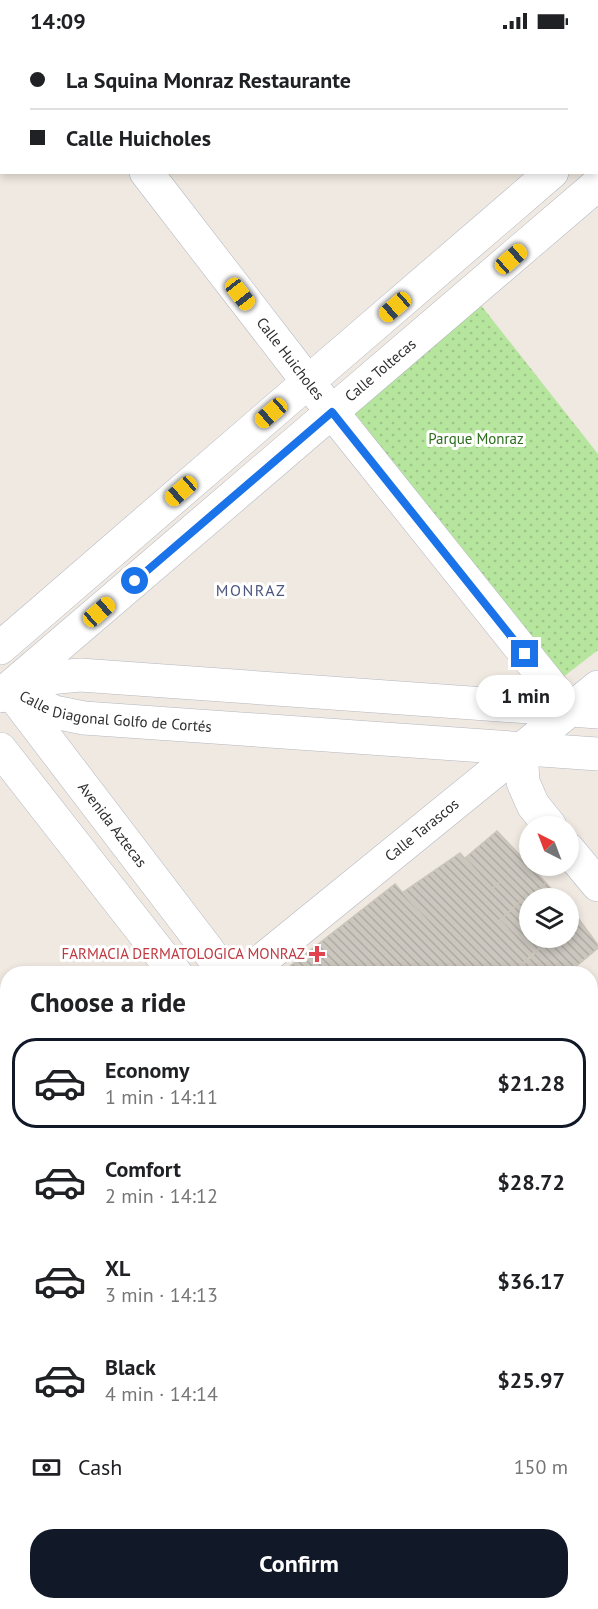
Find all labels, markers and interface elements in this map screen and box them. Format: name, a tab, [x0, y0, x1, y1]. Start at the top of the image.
text: 14:09	[30, 7, 86, 35]
text: La Squina Monraz Restaurante	[66, 66, 351, 94]
text: Calle Huicholes	[66, 124, 211, 152]
car	[492, 240, 530, 278]
car	[222, 274, 258, 314]
car	[376, 288, 414, 326]
street label: Calle Huicholes	[253, 313, 329, 404]
street label: Calle Toltecas	[341, 334, 420, 405]
car	[252, 394, 290, 432]
park label: Parque Monraz	[428, 429, 524, 448]
car	[162, 472, 200, 510]
route start	[121, 567, 148, 594]
district label: MONRAZ	[216, 580, 286, 600]
car	[80, 593, 118, 631]
route end	[511, 640, 538, 667]
callout: 1 min	[476, 675, 574, 717]
text: 1 min	[501, 683, 550, 709]
street label: Calle Diagonal Golfo de Cortés	[16, 686, 212, 736]
street label: Avenida Aztecas	[74, 778, 151, 871]
street label: Calle Tarascos	[381, 794, 462, 865]
north arrow	[519, 816, 579, 876]
map controls	[519, 816, 579, 948]
button: layers	[519, 888, 579, 948]
place label: FARMACIA DERMATOLOGICA MONRAZ	[62, 944, 305, 963]
marker: FARMACIA DERMATOLOGICA MONRAZ	[310, 947, 324, 961]
text: Choose a ride	[30, 985, 186, 1019]
icon: car	[33, 1056, 87, 1110]
text: Economy	[105, 1056, 189, 1084]
text: $21.28	[497, 1069, 565, 1097]
text: 1 min · 14:11	[105, 1084, 218, 1110]
icon: car	[33, 1155, 87, 1209]
text: Comfort	[105, 1155, 181, 1183]
text: $28.72	[497, 1168, 565, 1196]
text: 2 min · 14:12	[105, 1183, 218, 1209]
icon: car	[33, 1254, 87, 1308]
text: XL	[105, 1254, 130, 1282]
text: $36.17	[497, 1267, 565, 1295]
text: 3 min · 14:13	[105, 1282, 218, 1308]
icon: car	[33, 1353, 87, 1407]
text: Black	[105, 1353, 156, 1381]
text: $25.97	[497, 1366, 565, 1394]
text: 4 min · 14:14	[105, 1381, 218, 1407]
icon: cash	[30, 1451, 63, 1484]
text: Cash	[78, 1453, 122, 1481]
text: 150 m	[514, 1454, 568, 1480]
button: Confirm	[30, 1529, 568, 1598]

